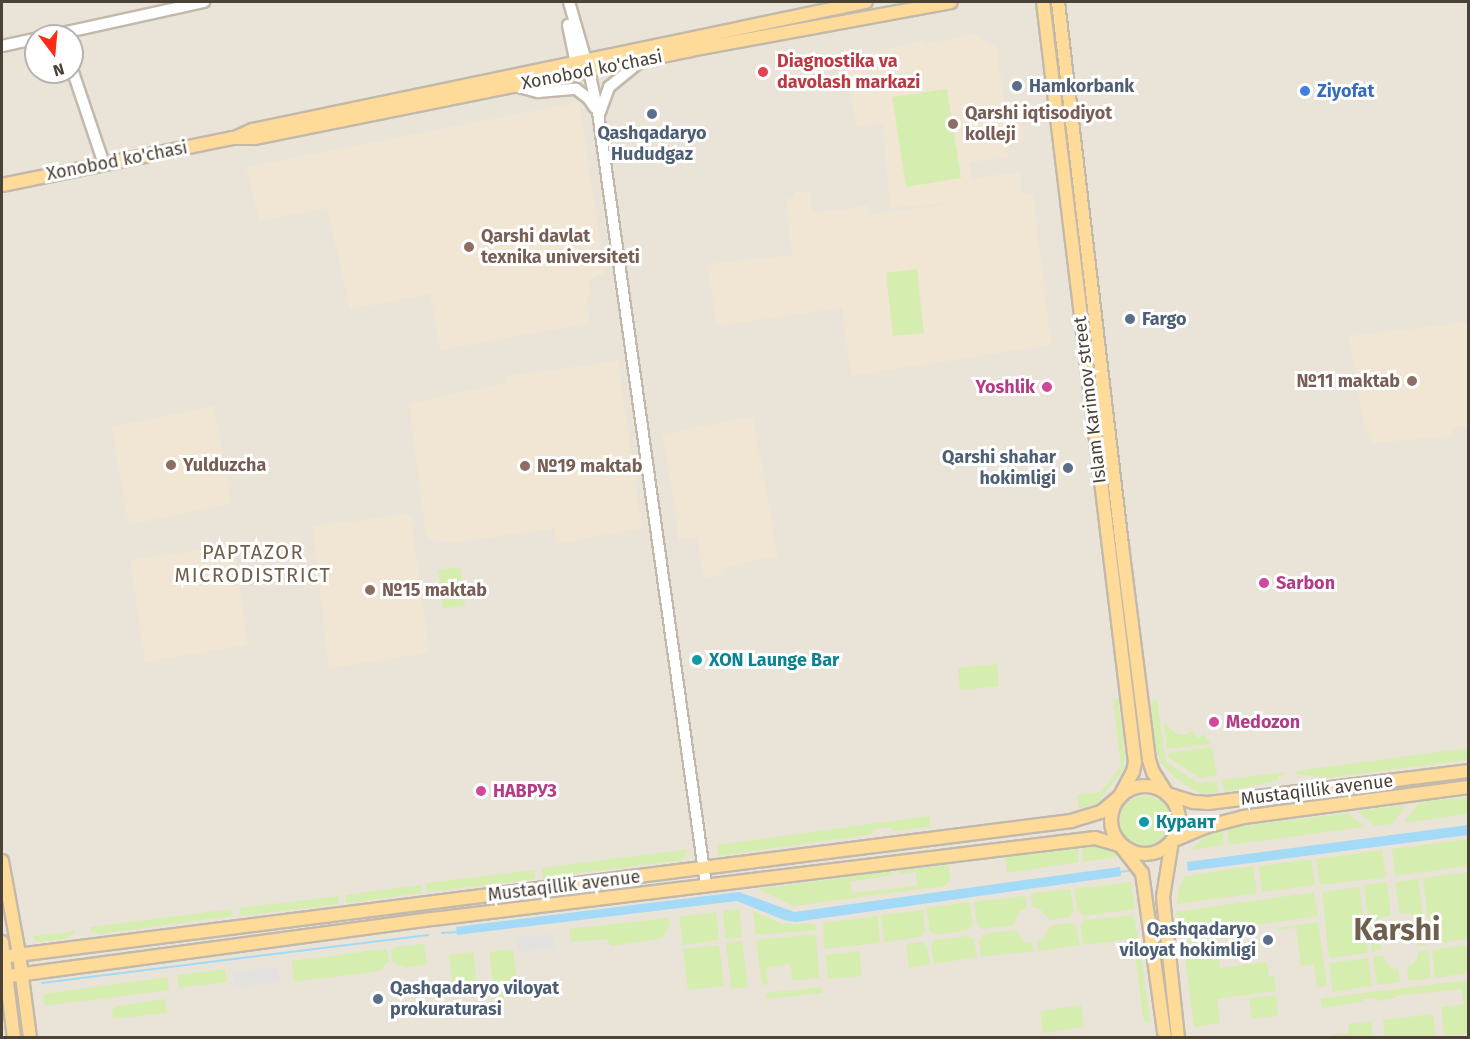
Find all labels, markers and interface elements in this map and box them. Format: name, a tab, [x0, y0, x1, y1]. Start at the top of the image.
north arrow	[24, 24, 84, 84]
street label: Xonobod ko'chasi	[520, 46, 664, 94]
place label: Diagnostika va davolash markazi	[777, 51, 920, 94]
text: N	[51, 59, 66, 80]
marker: Diagnostika va davolash markazi	[754, 63, 772, 81]
place label: Hamkorbank	[1029, 75, 1134, 97]
marker: Hamkorbank	[1010, 79, 1024, 93]
place label: Ziyofat	[1317, 80, 1374, 102]
marker: Ziyofat	[1298, 84, 1312, 98]
place label: Qarshi iqtisodiyot kolleji	[965, 103, 1112, 146]
marker: Qashqadaryo Hududgaz	[645, 107, 659, 121]
marker: Qarshi iqtisodiyot kolleji	[946, 117, 960, 131]
place label: Qashqadaryo Hududgaz	[597, 123, 707, 166]
street label: Xonobod ko'chasi	[45, 137, 189, 185]
place label: Qarshi davlat texnika universiteti	[481, 226, 640, 268]
marker: Qarshi davlat texnika universiteti	[462, 240, 476, 254]
place label: Fargo	[1142, 308, 1187, 330]
marker: Fargo	[1123, 312, 1137, 326]
street label: Islam Karimov street	[1069, 315, 1111, 485]
place label: №11 maktab	[1297, 370, 1400, 392]
marker: №11 maktab	[1405, 374, 1419, 388]
place label: Yoshlik	[976, 376, 1035, 398]
marker: Yoshlik	[1040, 380, 1054, 394]
place label: Qarshi shahar hokimligi	[942, 447, 1056, 490]
place label: Yulduzcha	[183, 454, 266, 476]
place label: №19 maktab	[537, 455, 642, 477]
marker: Yulduzcha	[164, 458, 178, 472]
marker: №19 maktab	[518, 459, 532, 473]
marker: Qarshi shahar hokimligi	[1061, 461, 1075, 475]
district label: PAРTAZOR MICRODISTRICT	[175, 540, 331, 587]
place label: Sarbon	[1276, 572, 1335, 594]
marker: Sarbon	[1257, 576, 1271, 590]
place label: №15 maktab	[382, 579, 487, 601]
marker: №15 maktab	[363, 583, 377, 597]
place label: XON Launge Bar	[709, 649, 839, 671]
marker: XON Launge Bar	[690, 653, 704, 667]
place label: Medozon	[1226, 711, 1300, 733]
marker: Medozon	[1207, 715, 1221, 729]
street label: Mustaqillik avenue	[1240, 770, 1394, 810]
place label: НАВРУЗ	[493, 780, 557, 802]
marker: НАВРУЗ	[474, 784, 488, 798]
place label: Курант	[1156, 811, 1216, 833]
marker: Курант	[1137, 815, 1151, 829]
street label: Mustaqillik avenue	[487, 866, 641, 906]
district label: Karshi	[1353, 912, 1441, 948]
place label: Qashqadaryo viloyat hokimligi	[1120, 919, 1256, 962]
marker: Qashqadaryo viloyat hokimligi	[1261, 933, 1275, 947]
place label: Qashqadaryo viloyat prokuraturasi	[390, 978, 559, 1020]
marker: Qashqadaryo viloyat prokuraturasi	[371, 992, 385, 1006]

